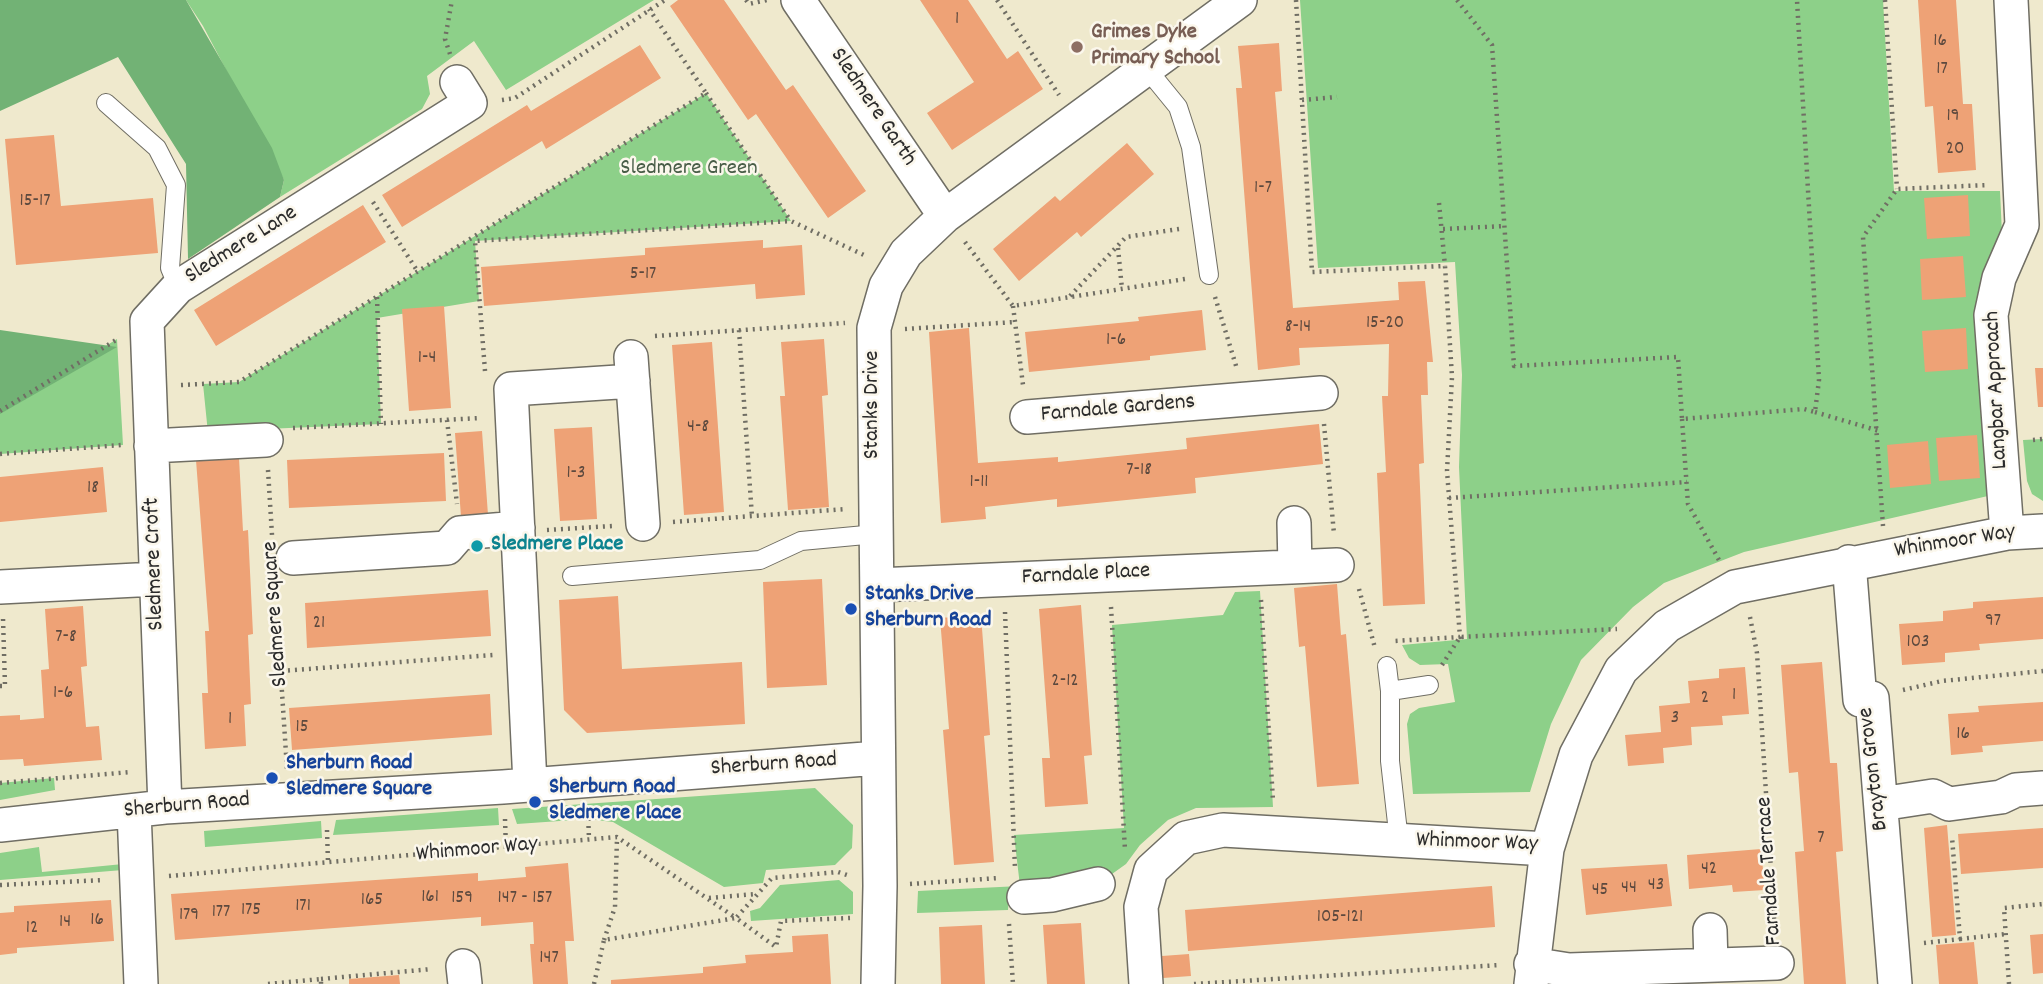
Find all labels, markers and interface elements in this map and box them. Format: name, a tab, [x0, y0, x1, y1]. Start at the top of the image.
house number: 1	[955, 9, 959, 31]
place label: Grimes Dyke Primary School	[1091, 20, 1220, 74]
house number: 16	[1933, 31, 1947, 53]
marker: Grimes Dyke Primary School	[1069, 39, 1085, 55]
street label: Sledmere Garth	[822, 44, 922, 172]
house number: 17	[1936, 59, 1948, 81]
house number: 19	[1947, 106, 1959, 128]
house number: 20	[1946, 139, 1964, 161]
park label: Sledmere Green	[620, 156, 758, 184]
house number: 1-7	[1254, 178, 1272, 200]
house number: 15-17	[20, 191, 50, 213]
street label: Sledmere Lane	[181, 201, 303, 291]
house number: 5-17	[630, 264, 656, 286]
street label: Langbar Approach	[1980, 310, 2016, 470]
house number: 15-20	[1366, 313, 1404, 335]
house number: 8-14	[1285, 317, 1311, 339]
house number: 1-6	[1106, 330, 1126, 352]
house number: 1-4	[418, 348, 436, 370]
street label: Stanks Drive	[860, 351, 888, 459]
street label: Farndale Gardens	[1040, 390, 1196, 430]
house number: 4-8	[687, 417, 709, 439]
house number: 7-18	[1126, 460, 1152, 482]
house number: 1-3	[566, 463, 586, 485]
house number: 1-11	[970, 472, 988, 494]
house number: 18	[87, 478, 99, 500]
street label: Sledmere Croft	[140, 497, 172, 631]
street label: Whinmoor Way	[1893, 520, 2017, 566]
place label: Sledmere Place	[491, 532, 623, 560]
marker: Sledmere Place	[469, 538, 485, 554]
street label: Sledmere Square	[258, 540, 296, 688]
street label: Farndale Place	[1021, 559, 1151, 593]
place label: Stanks Drive Sherburn Road	[865, 582, 992, 636]
marker: Stanks Drive Sherburn Road	[843, 601, 859, 617]
house number: 97	[1985, 611, 2001, 633]
house number: 21	[313, 613, 325, 635]
house number: 7-8	[55, 627, 77, 649]
house number: 103	[1907, 632, 1929, 654]
house number: 2-12	[1051, 671, 1079, 693]
house number: 1-6	[53, 683, 73, 705]
house number: 1	[1732, 685, 1736, 707]
house number: 2	[1701, 688, 1709, 710]
street label: Brayton Grove	[1854, 706, 1896, 832]
house number: 3	[1671, 708, 1679, 730]
house number: 1	[228, 709, 232, 731]
house number: 15	[296, 717, 308, 739]
house number: 16	[1956, 724, 1970, 746]
street label: Sherburn Road	[710, 748, 838, 784]
place label: Sherburn Road Sledmere Square	[286, 751, 432, 805]
marker: Sherburn Road Sledmere Square	[264, 770, 280, 786]
place label: Sherburn Road Sledmere Place	[549, 775, 681, 829]
street label: Sherburn Road	[123, 788, 251, 826]
marker: Sherburn Road Sledmere Place	[527, 794, 543, 810]
street label: Farndale Terrace	[1752, 796, 1790, 946]
street label: Whinmoor Way	[1416, 828, 1538, 860]
house number: 7	[1817, 828, 1825, 850]
street label: Whinmoor Way	[415, 832, 539, 870]
house number: 42	[1701, 859, 1717, 881]
house number: 43	[1648, 875, 1664, 897]
house number: 44	[1621, 878, 1637, 900]
house number: 45	[1592, 880, 1608, 902]
house number: 161	[421, 887, 439, 909]
house number: 159	[451, 888, 473, 910]
house number: 147 - 157	[498, 888, 552, 910]
house number: 165	[361, 890, 383, 912]
house number: 171	[295, 896, 311, 918]
house number: 175	[241, 900, 261, 922]
house number: 177	[212, 902, 230, 924]
house number: 179	[179, 905, 199, 927]
house number: 105-121	[1317, 907, 1363, 929]
house number: 16	[90, 910, 104, 932]
house number: 14	[59, 912, 71, 934]
house number: 12	[26, 918, 38, 940]
house number: 147	[539, 948, 559, 970]

